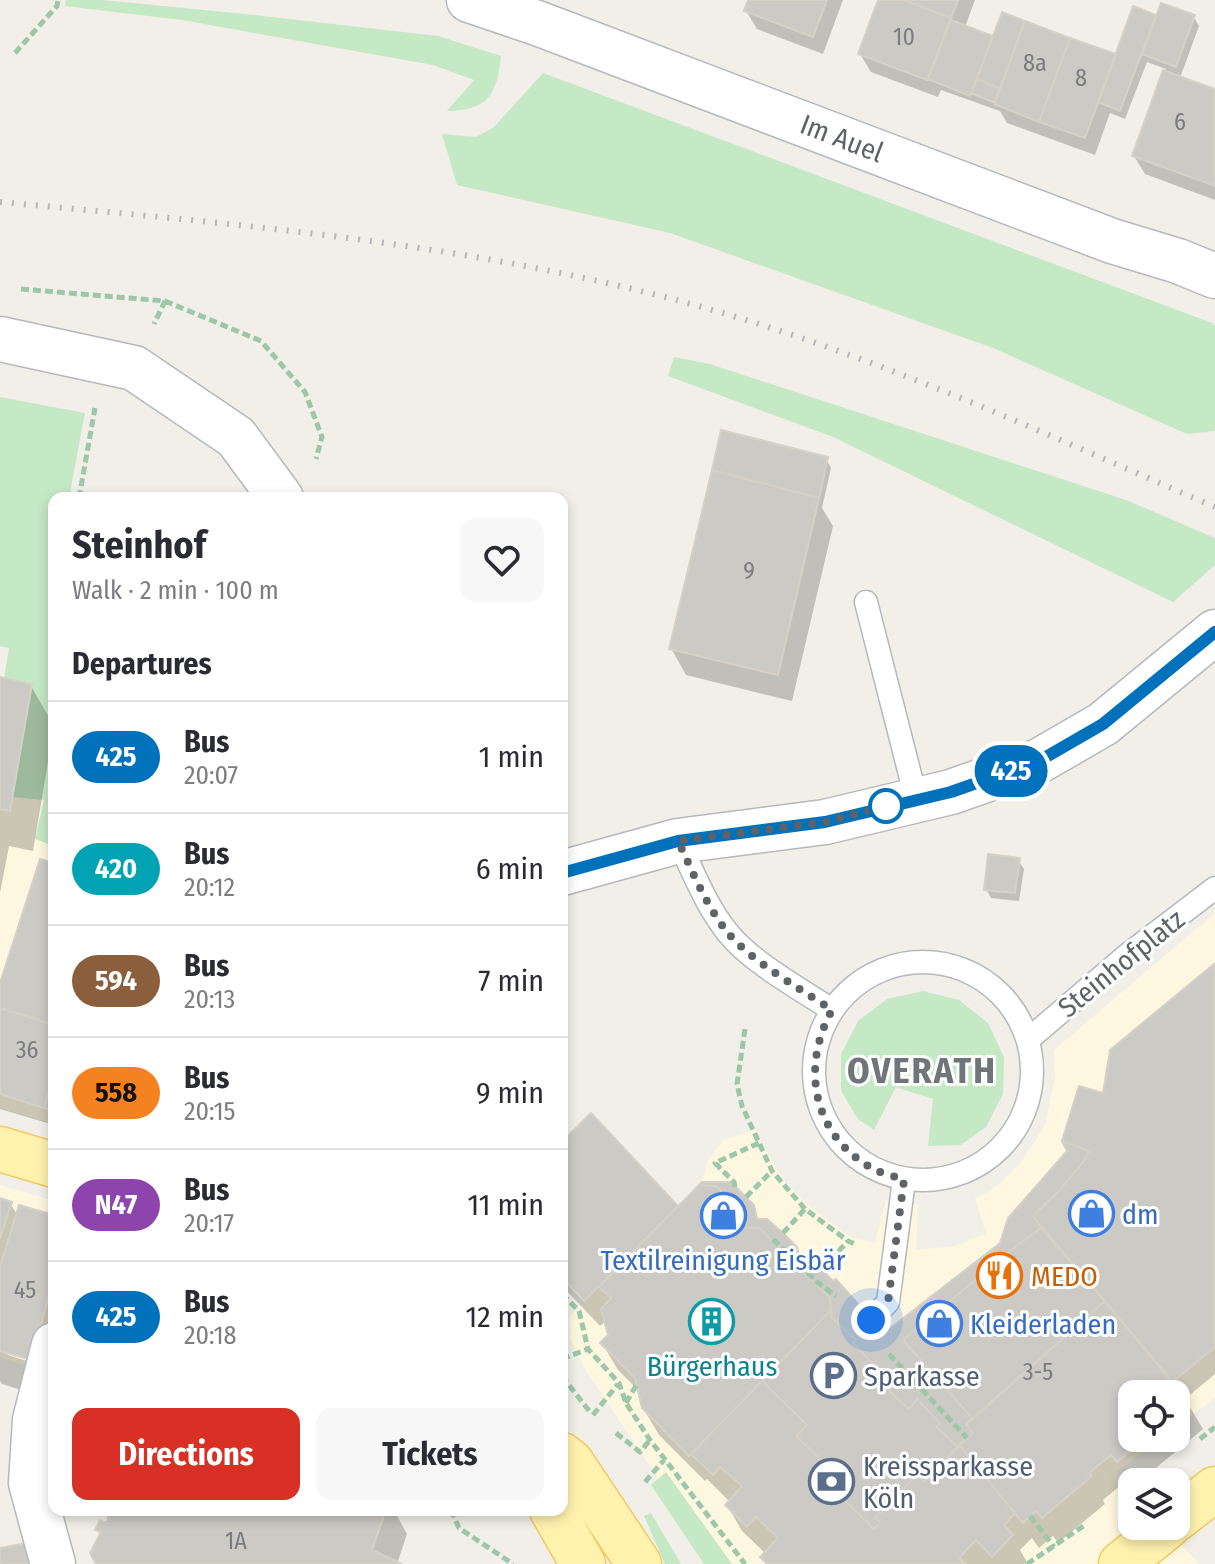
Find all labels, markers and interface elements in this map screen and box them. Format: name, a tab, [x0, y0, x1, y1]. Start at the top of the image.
house number: 10	[893, 23, 915, 51]
house number: 8a	[1023, 49, 1047, 77]
house number: 8	[1075, 64, 1087, 92]
street label: Im Auel	[796, 108, 888, 169]
house number: 6	[1174, 108, 1186, 136]
button: heart	[460, 518, 544, 602]
text: Steinhof	[72, 522, 206, 568]
house number: 9	[743, 557, 755, 585]
text: Walk · 2 min · 100 m	[72, 575, 279, 606]
text: Departures	[72, 646, 212, 682]
text: Bus	[184, 724, 229, 760]
text: 1 min	[479, 739, 544, 775]
text: 425	[96, 740, 136, 773]
line badge: 425	[965, 745, 1057, 797]
text: 425	[991, 754, 1031, 787]
text: 20:07	[184, 760, 238, 791]
unlabelled marker	[869, 789, 903, 823]
text: Bus	[184, 836, 229, 872]
text: 6 min	[476, 851, 544, 887]
text: 420	[95, 852, 137, 885]
text: 20:12	[184, 872, 235, 903]
street label: Steinhofplatz	[1052, 903, 1191, 1024]
text: Bus	[184, 948, 229, 984]
text: 7 min	[478, 963, 544, 999]
text: 594	[95, 964, 137, 997]
text: 20:13	[184, 984, 235, 1015]
house number: 36	[16, 1036, 38, 1064]
district label: OVERATH	[847, 1049, 997, 1093]
text: Bus	[184, 1060, 229, 1096]
text: 9 min	[476, 1075, 544, 1111]
text: 558	[95, 1076, 137, 1109]
text: 20:15	[184, 1096, 236, 1127]
text: Bus	[184, 1172, 229, 1208]
text: 11 min	[468, 1187, 544, 1223]
text: N47	[95, 1188, 137, 1221]
shop icon: dm	[1067, 1190, 1115, 1238]
shop icon: Textilreinigung Eisbär	[699, 1191, 747, 1239]
place label: dm	[1122, 1198, 1159, 1231]
text: 20:17	[184, 1208, 234, 1239]
place label: Textilreinigung Eisbär	[601, 1244, 846, 1277]
restaurant icon: MEDO	[976, 1252, 1024, 1300]
place label: MEDO	[1031, 1260, 1098, 1293]
house number: 45	[14, 1276, 36, 1304]
text: Bus	[184, 1284, 229, 1320]
building icon: Bürgerhaus	[688, 1298, 736, 1346]
text: 12 min	[466, 1299, 544, 1335]
text: 425	[96, 1300, 136, 1333]
your location	[851, 1300, 891, 1340]
shop icon: Kleiderladen	[915, 1300, 963, 1348]
place label: Kleiderladen	[970, 1308, 1116, 1341]
text: 20:18	[184, 1320, 237, 1351]
place label: Bürgerhaus	[647, 1350, 777, 1383]
parking icon: Sparkasse	[809, 1352, 857, 1400]
house number: 3-5	[1023, 1358, 1053, 1386]
place label: Sparkasse	[864, 1360, 980, 1393]
map controls	[1118, 1380, 1190, 1540]
button: locate	[1118, 1380, 1190, 1452]
button: Directions	[72, 1408, 300, 1500]
button: Tickets	[316, 1408, 544, 1500]
place label: Kreissparkasse Köln	[863, 1450, 1033, 1515]
bank icon: Kreissparkasse Köln	[808, 1458, 856, 1506]
button: layers	[1118, 1468, 1190, 1540]
house number: 1A	[225, 1527, 247, 1555]

